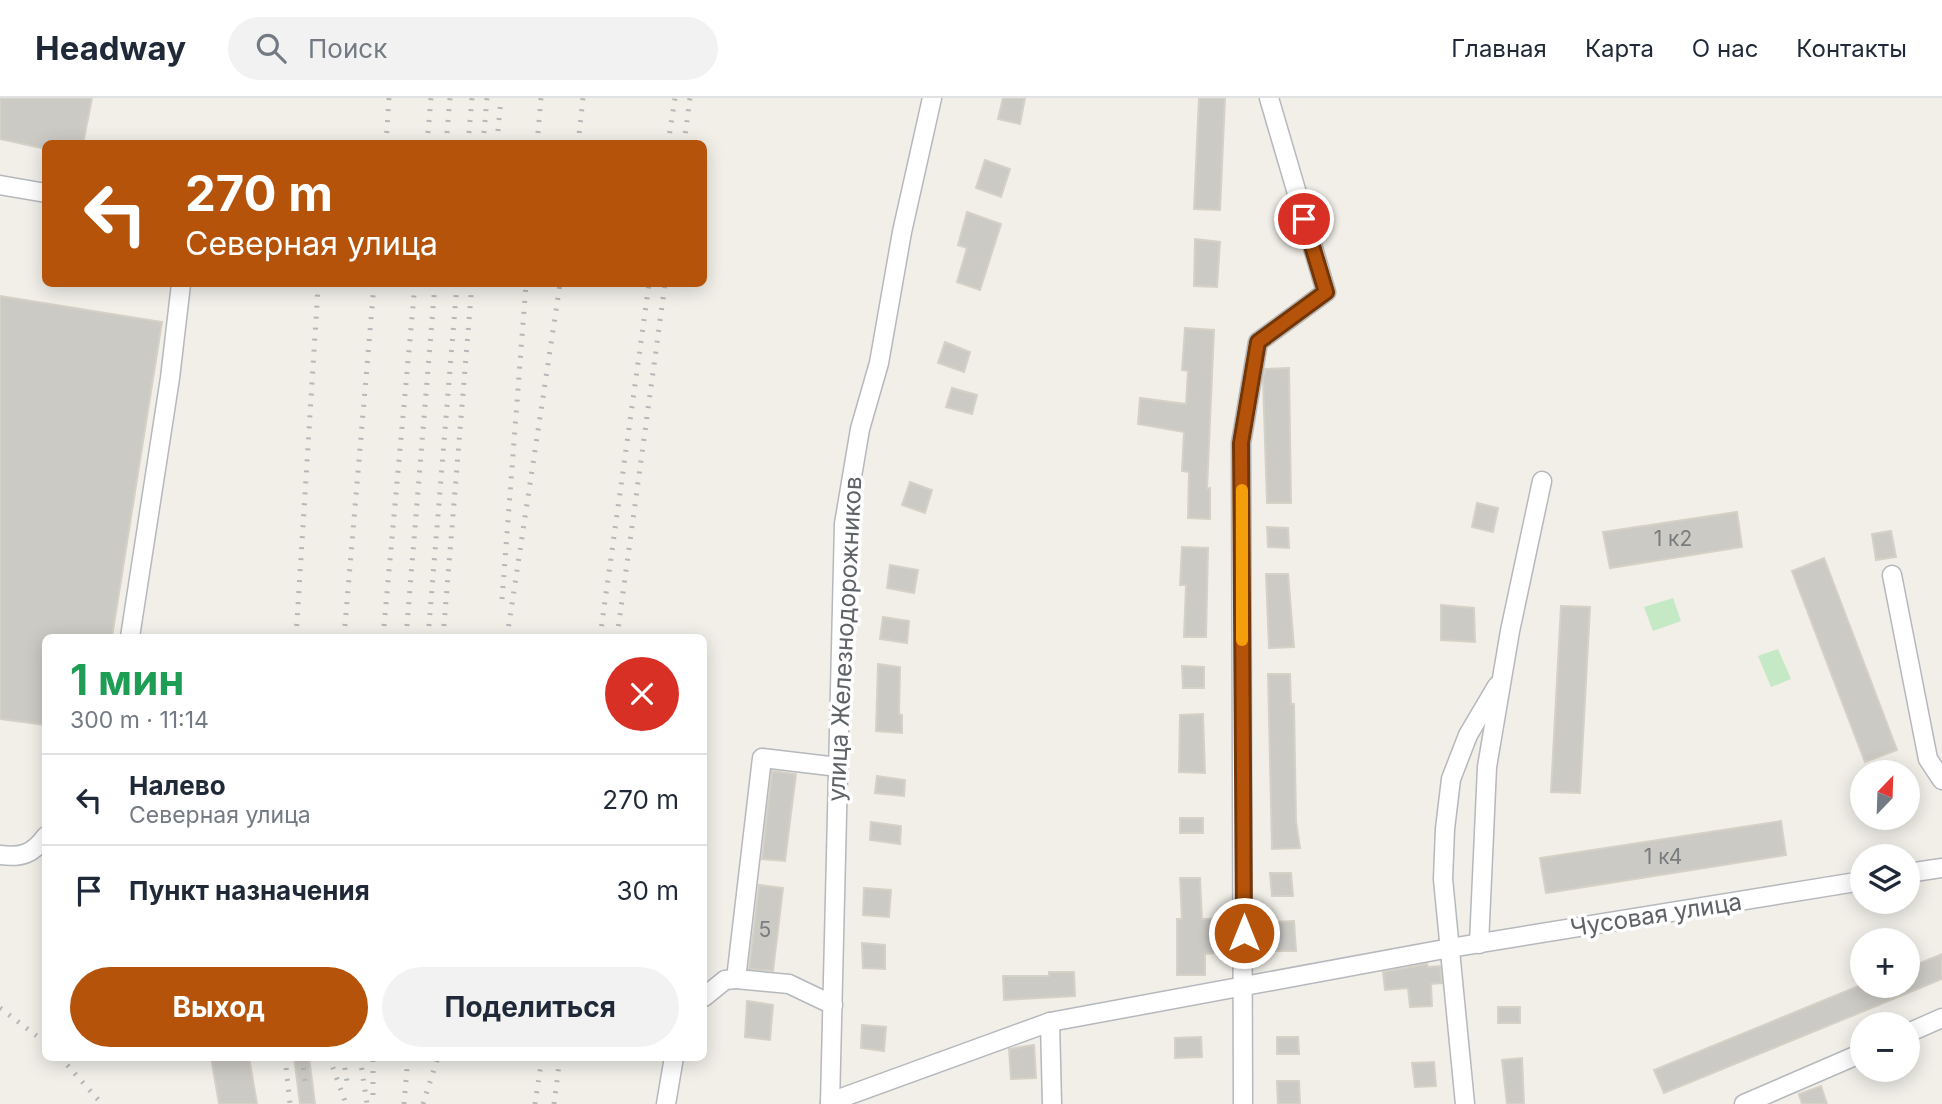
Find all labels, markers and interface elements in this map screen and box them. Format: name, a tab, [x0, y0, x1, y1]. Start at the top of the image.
search box	[228, 17, 718, 80]
text: Headway	[35, 28, 186, 68]
icon: search	[252, 29, 290, 67]
text: Поиск	[308, 33, 387, 64]
text: Главная	[1451, 34, 1547, 63]
text: Карта	[1585, 34, 1654, 63]
text: О нас	[1692, 34, 1758, 63]
text: Контакты	[1796, 34, 1907, 63]
text: 270 m	[185, 164, 333, 223]
icon: left	[70, 168, 161, 259]
pin	[1274, 189, 1334, 249]
icon: arrive	[1285, 200, 1323, 238]
text: Северная улица	[185, 224, 438, 263]
street label: улица Железнодорожников	[821, 476, 868, 802]
house number: 1 к2	[1654, 526, 1692, 551]
text: 1 мин	[70, 654, 184, 705]
button: close	[605, 657, 679, 731]
text: 300 m · 11:14	[70, 706, 209, 734]
north arrow	[1850, 760, 1920, 830]
map controls	[1850, 760, 1920, 1082]
text: Налево	[129, 770, 226, 801]
icon: left	[70, 781, 108, 819]
text: 270 m	[602, 784, 679, 815]
text: Северная улица	[129, 801, 311, 829]
house number: 1 к4	[1644, 844, 1682, 869]
button: layers	[1850, 844, 1920, 914]
icon: arrive	[70, 872, 108, 910]
text: Пункт назначения	[129, 875, 370, 906]
text: 30 m	[616, 875, 679, 906]
street label: Чусовая улица	[1568, 887, 1744, 942]
position arrow	[1207, 896, 1281, 970]
house number: 5	[759, 917, 771, 942]
button: +	[1850, 928, 1920, 998]
button: Выход	[70, 967, 368, 1047]
button: Поделиться	[382, 967, 679, 1047]
button: −	[1850, 1012, 1920, 1082]

